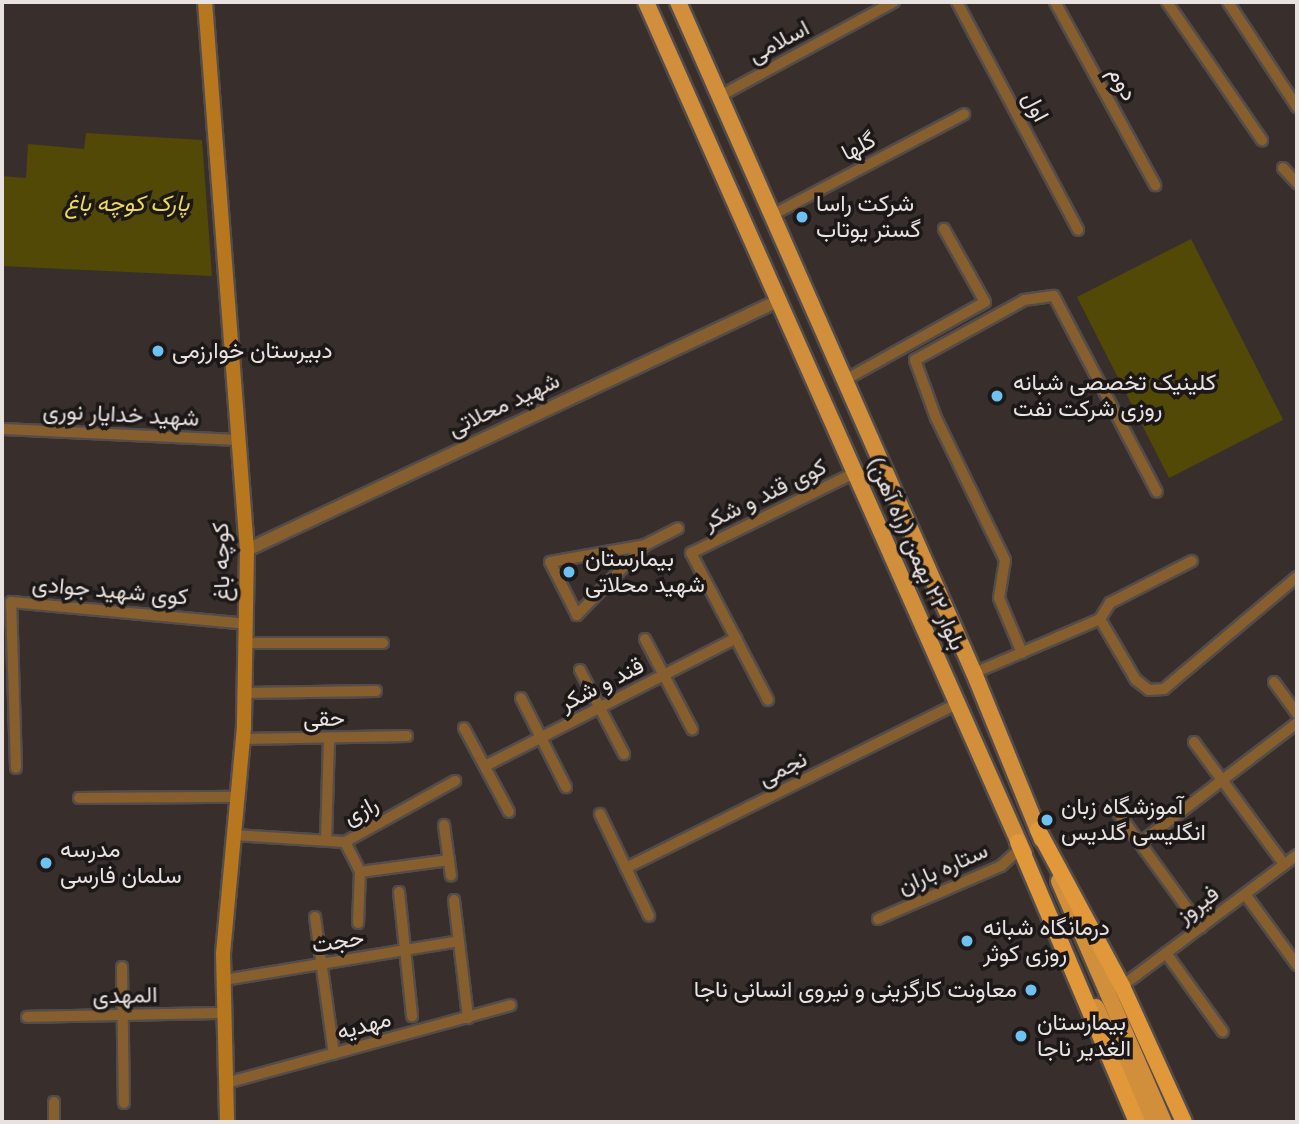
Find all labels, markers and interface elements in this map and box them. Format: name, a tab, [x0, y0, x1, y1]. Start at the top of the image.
street label: اسلامی	[744, 15, 814, 69]
street label: دوم	[1101, 62, 1143, 106]
street label: اول	[1016, 87, 1054, 127]
street label: گلها	[837, 127, 881, 167]
park label: پارک کوچه باغ	[65, 190, 189, 218]
place label: شرکت راسا گستر یوتاب	[816, 190, 921, 244]
marker: شرکت راسا گستر یوتاب	[794, 209, 810, 225]
place label: دبیرستان خوارزمی	[172, 337, 333, 365]
marker: دبیرستان خوارزمی	[150, 343, 166, 359]
street label: شهید محلاتی	[444, 367, 564, 443]
place label: کلینیک تخصصی شبانه روزی شرکت نفت	[1013, 369, 1216, 423]
marker: کلینیک تخصصی شبانه روزی شرکت نفت	[987, 386, 1007, 406]
street label: شهید خدایار نوری	[42, 397, 200, 433]
street label: کوی قند و شکر	[699, 453, 831, 537]
street label: بلوار ۲۲ بهمن (راه آهن)	[861, 453, 971, 655]
street label: کوچه باغ	[208, 522, 236, 602]
place label: بیمارستان شهید محلاتی	[585, 545, 705, 599]
marker: بیمارستان شهید محلاتی	[559, 562, 579, 582]
street label: کوی شهید جوادی	[31, 570, 189, 612]
street label: قند و شکر	[555, 652, 649, 718]
street label: حقی	[303, 705, 345, 733]
street label: نجمی	[754, 745, 812, 793]
street label: رازی	[339, 790, 383, 832]
place label: آموزشگاه زبان انگلیسی گلدیس	[1061, 793, 1206, 847]
marker: آموزشگاه زبان انگلیسی گلدیس	[1039, 812, 1055, 828]
place label: مدرسه سلمان فارسی	[60, 836, 182, 890]
street label: ستاره باران	[894, 837, 992, 901]
marker: مدرسه سلمان فارسی	[38, 855, 54, 871]
street label: فیروز	[1171, 880, 1225, 930]
place label: درمانگاه شبانه روزی کوثر	[983, 914, 1110, 968]
street label: حجت	[310, 924, 366, 960]
marker: درمانگاه شبانه روزی کوثر	[957, 931, 977, 951]
place label: معاونت کارگزینی و نیروی انسانی ناجا	[694, 976, 1017, 1004]
street label: المهدی	[92, 982, 158, 1010]
marker: معاونت کارگزینی و نیروی انسانی ناجا	[1023, 982, 1039, 998]
street label: مهدیه	[334, 1006, 394, 1046]
place label: بیمارستان الغدیر ناجا	[1037, 1009, 1131, 1063]
marker: بیمارستان الغدیر ناجا	[1011, 1026, 1031, 1046]

